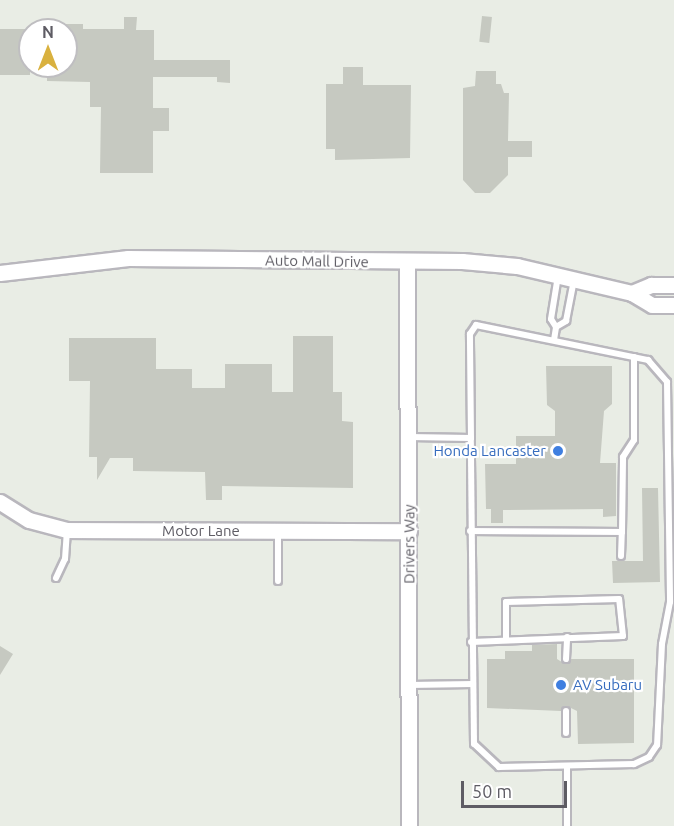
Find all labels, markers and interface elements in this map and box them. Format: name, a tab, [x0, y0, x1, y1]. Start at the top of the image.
north arrow	[18, 18, 78, 78]
text: N	[42, 23, 54, 41]
street label: Auto Mall Drive	[265, 251, 369, 271]
place label: Honda Lancaster	[433, 442, 546, 460]
marker: Honda Lancaster	[551, 444, 565, 458]
street label: Drivers Way	[400, 504, 418, 584]
street label: Motor Lane	[162, 522, 240, 540]
place label: AV Subaru	[573, 676, 642, 694]
marker: AV Subaru	[554, 678, 568, 692]
scale bar	[464, 769, 570, 807]
text: 50 m	[472, 781, 512, 801]

